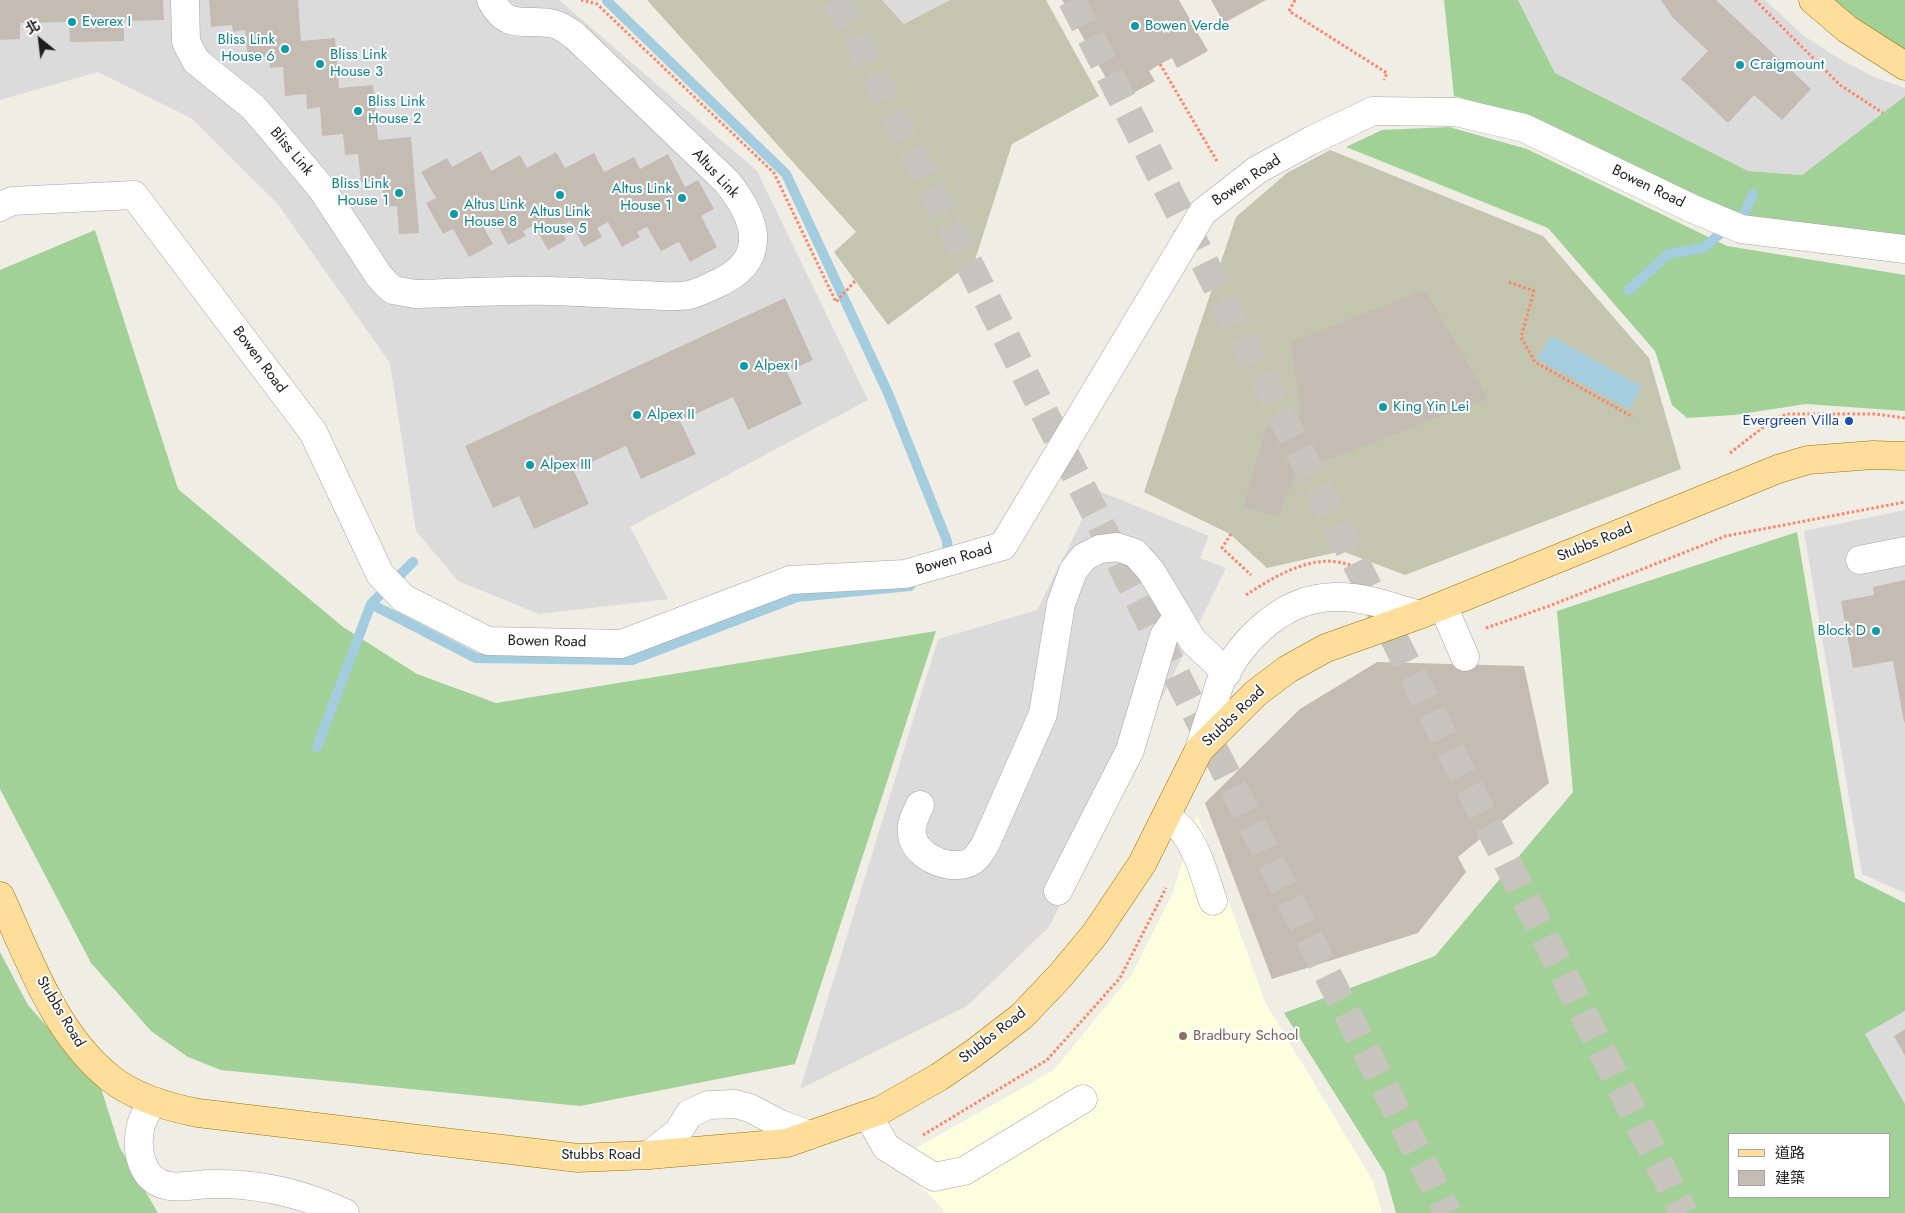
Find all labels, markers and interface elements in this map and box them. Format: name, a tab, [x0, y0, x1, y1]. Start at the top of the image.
place label: Everex I	[82, 13, 131, 31]
north arrow	[15, 15, 65, 65]
text: 北	[22, 15, 44, 39]
marker: Everex I	[66, 16, 78, 28]
place label: Bowen Verde	[1145, 17, 1229, 35]
marker: Bowen Verde	[1129, 20, 1141, 32]
place label: Bliss Link House 6	[218, 31, 275, 66]
marker: Bliss Link House 6	[279, 43, 291, 55]
place label: Bliss Link House 3	[330, 46, 387, 81]
place label: Craigmount	[1750, 56, 1824, 74]
marker: Bliss Link House 3	[314, 58, 326, 70]
marker: Craigmount	[1734, 59, 1746, 71]
place label: Bliss Link House 2	[368, 93, 425, 128]
marker: Bliss Link House 2	[352, 105, 364, 117]
street label: Bliss Link	[266, 124, 316, 180]
street label: Altus Link	[688, 146, 742, 202]
street label: Bowen Road	[1209, 152, 1285, 210]
street label: Bowen Road	[1609, 162, 1687, 212]
place label: Bliss Link House 1	[332, 175, 389, 210]
place label: Altus Link House 1	[612, 180, 672, 215]
marker: Bliss Link House 1	[393, 187, 405, 199]
marker: Altus Link House 5	[554, 189, 566, 201]
marker: Altus Link House 1	[676, 192, 688, 204]
place label: Altus Link House 8	[464, 196, 524, 231]
place label: Altus Link House 5	[530, 203, 590, 238]
marker: Altus Link House 8	[448, 208, 460, 220]
street label: Bowen Road	[228, 323, 290, 397]
place label: Alpex I	[754, 357, 798, 375]
marker: Alpex I	[738, 360, 750, 372]
place label: King Yin Lei	[1393, 398, 1469, 416]
marker: King Yin Lei	[1377, 401, 1389, 413]
place label: Alpex II	[647, 406, 695, 424]
marker: Alpex II	[631, 409, 643, 421]
place label: Evergreen Villa	[1743, 412, 1839, 430]
marker: Evergreen Villa	[1843, 415, 1855, 427]
place label: Alpex III	[540, 456, 591, 474]
marker: Alpex III	[524, 459, 536, 471]
street label: Stubbs Road	[1555, 520, 1635, 566]
street label: Bowen Road	[914, 540, 994, 580]
place label: Block D	[1818, 622, 1866, 640]
marker: Block D	[1870, 625, 1882, 637]
street label: Bowen Road	[507, 632, 587, 652]
street label: Stubbs Road	[1199, 683, 1269, 751]
street label: Stubbs Road	[32, 973, 88, 1051]
street label: Stubbs Road	[956, 1004, 1030, 1068]
place label: Bradbury School	[1193, 1027, 1298, 1045]
marker: Bradbury School	[1177, 1030, 1189, 1042]
legend	[1728, 1133, 1890, 1198]
text: 道路	[1775, 1142, 1805, 1164]
street label: Stubbs Road	[561, 1146, 641, 1164]
text: 建築	[1775, 1167, 1805, 1189]

